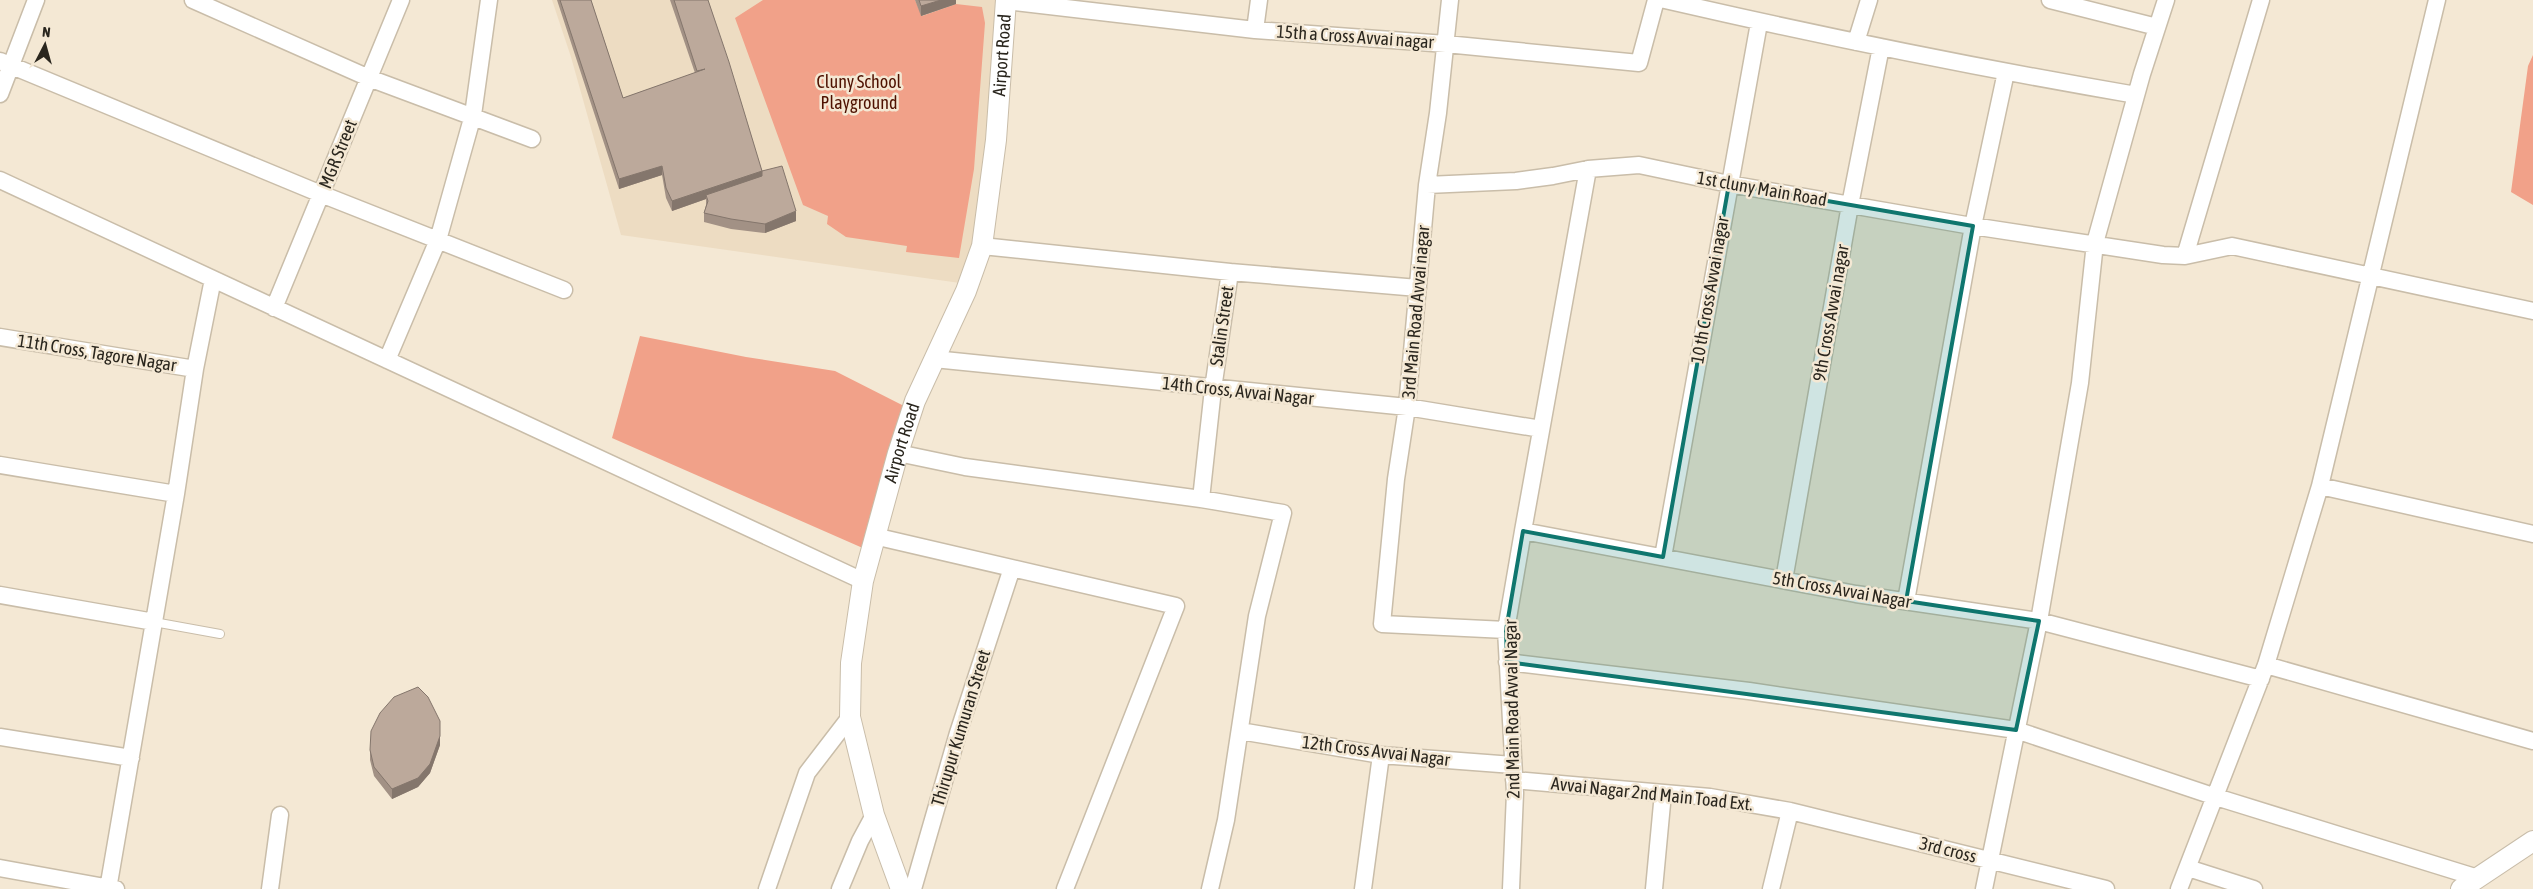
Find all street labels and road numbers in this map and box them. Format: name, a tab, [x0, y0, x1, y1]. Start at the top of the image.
street label: Airport Road	[988, 13, 1015, 97]
street label: 15th a Cross Avvai nagar	[1276, 21, 1435, 53]
street label: MGR Street	[314, 116, 361, 191]
street label: 1st cluny Main Road	[1696, 167, 1829, 210]
street label: 10 th Cross Avvai nagar	[1686, 214, 1733, 365]
street label: 3rd Main Road Avvai nagar	[1397, 224, 1434, 400]
street label: 9th Cross Avvai nagar	[1808, 242, 1853, 383]
street label: Stalin Street	[1205, 285, 1238, 367]
street label: 11th Cross, Tagore Nagar	[16, 330, 179, 376]
street label: 14th Cross, Avvai Nagar	[1161, 372, 1315, 409]
street label: Airport Road	[879, 400, 924, 485]
street label: 5th Cross Avvai Nagar	[1771, 567, 1914, 612]
street label: 2nd Main Road Avvai Nagar	[1499, 619, 1524, 799]
street label: Thirupur Kumuran Street	[927, 647, 994, 809]
street label: 12th Cross Avvai Nagar	[1301, 731, 1452, 770]
street label: Avvai Nagar 2nd Main Toad Ext.	[1550, 772, 1754, 815]
street label: 3rd cross	[1917, 832, 1979, 867]

